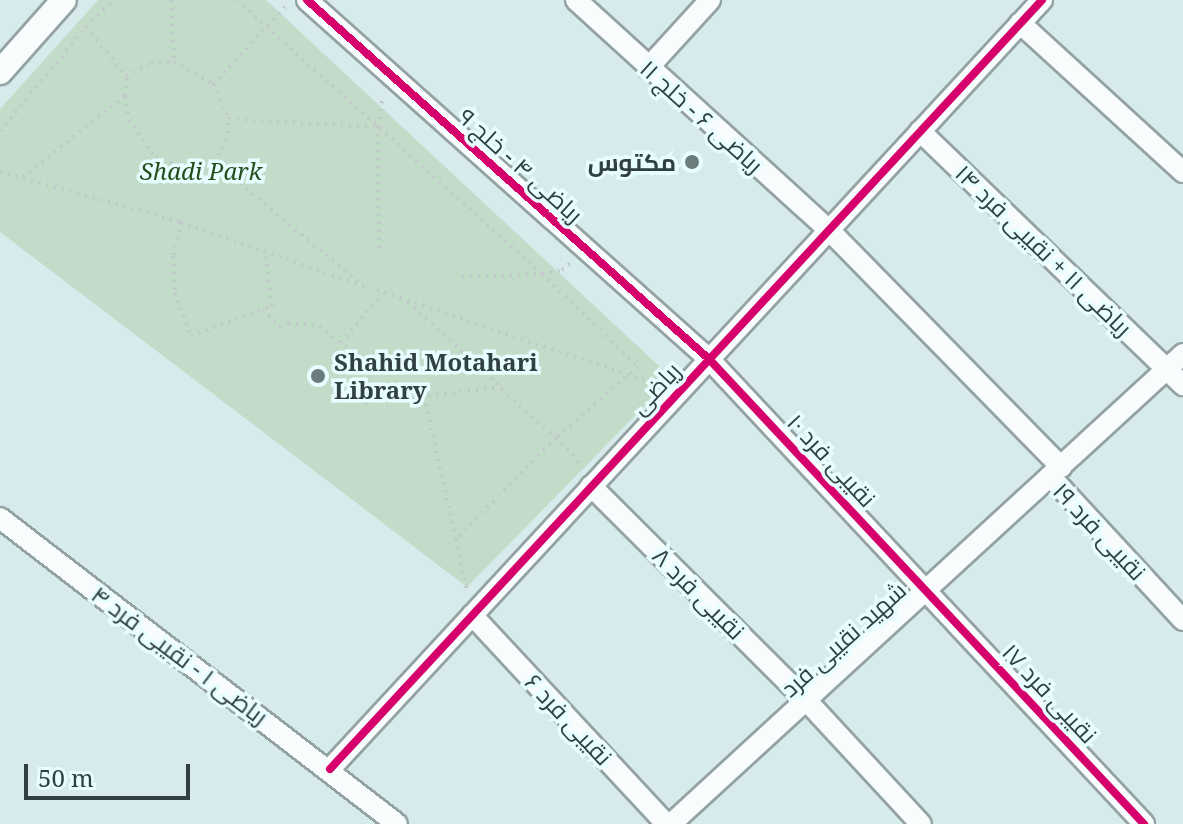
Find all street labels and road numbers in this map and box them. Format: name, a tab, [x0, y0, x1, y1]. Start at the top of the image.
street label: ریاضی ۶ - خلج ۱۱	[635, 53, 769, 179]
street label: ریاضی ۴ - خلج ۹	[453, 102, 589, 228]
street label: ریاضی ۱۱ + نقیبی فرد ۱۴	[950, 158, 1138, 342]
street label: ریاضی	[624, 356, 686, 420]
street label: نقیبی فرد ۱۰	[782, 408, 882, 512]
street label: نقیبی فرد ۱۹	[1048, 476, 1152, 586]
street label: نقیبی فرد ۸	[647, 541, 751, 645]
street label: شهید نقیبی فرد	[774, 575, 912, 703]
street label: ریاضی ۱ - نقیبی فرد ۴	[86, 579, 274, 731]
street label: نقیبی فرد ۱۷	[997, 637, 1103, 749]
street label: نقیبی فرد ۶	[519, 667, 619, 771]

